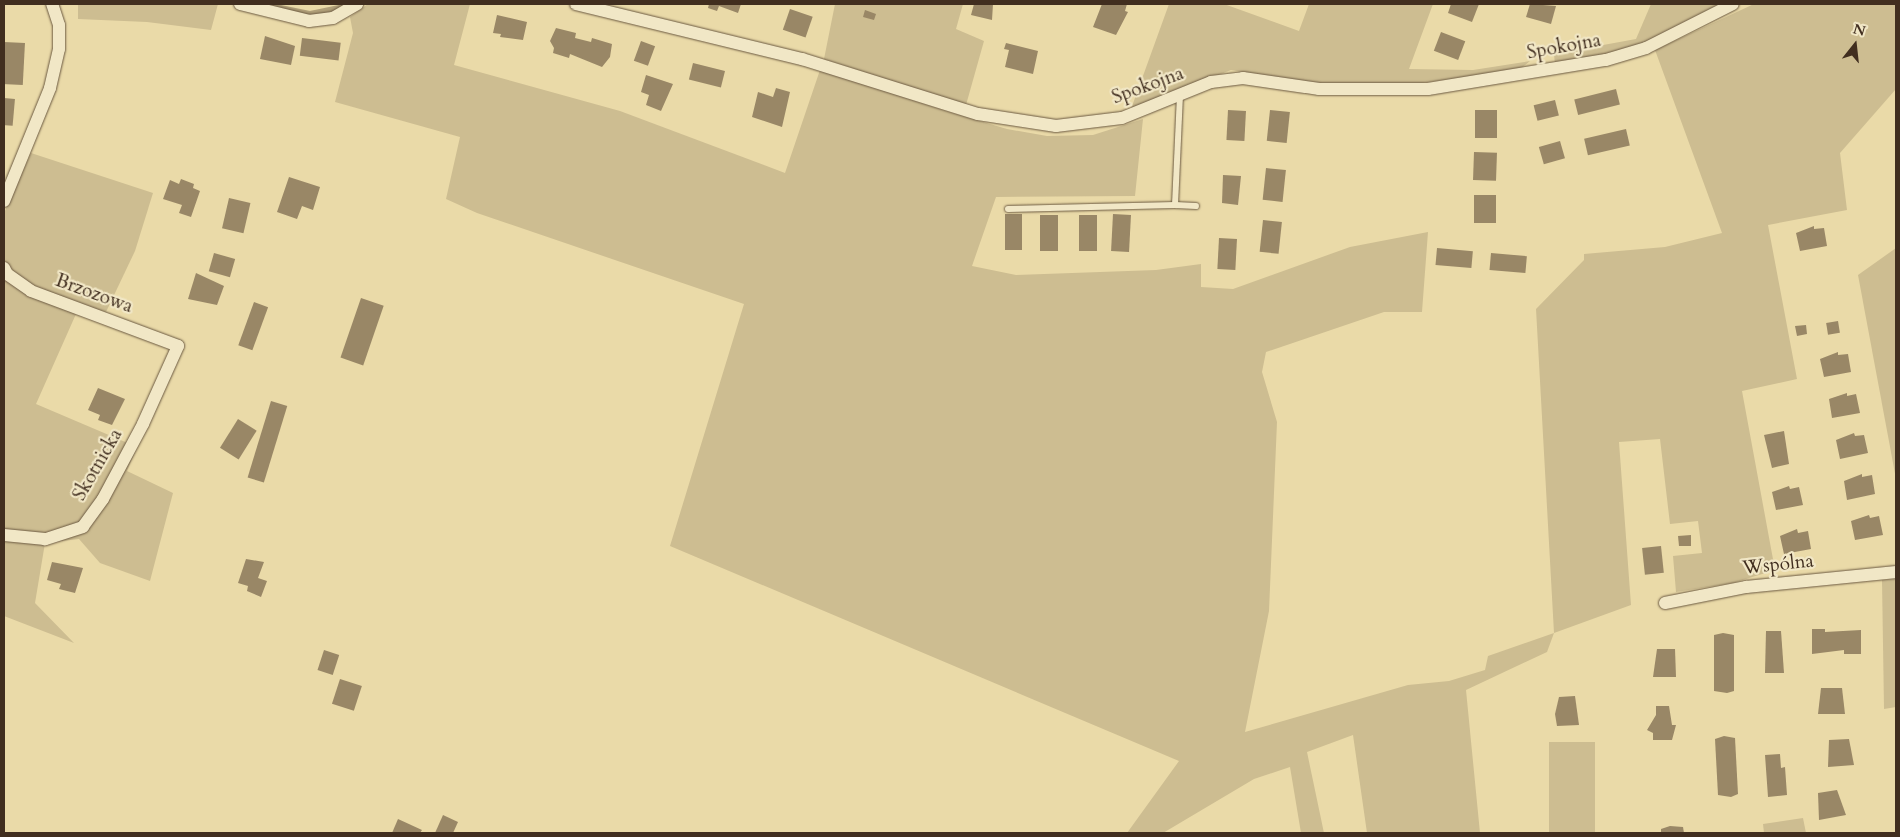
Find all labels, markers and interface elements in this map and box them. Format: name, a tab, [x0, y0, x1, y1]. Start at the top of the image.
text: N	[1851, 19, 1868, 41]
north arrow	[1830, 20, 1880, 70]
street label: Spokojna	[1525, 29, 1603, 65]
street label: Spokojna	[1109, 63, 1187, 109]
street label: Brzozowa	[52, 269, 136, 319]
street label: Skotnicka	[68, 425, 128, 505]
street label: Wspólna	[1741, 550, 1815, 580]

